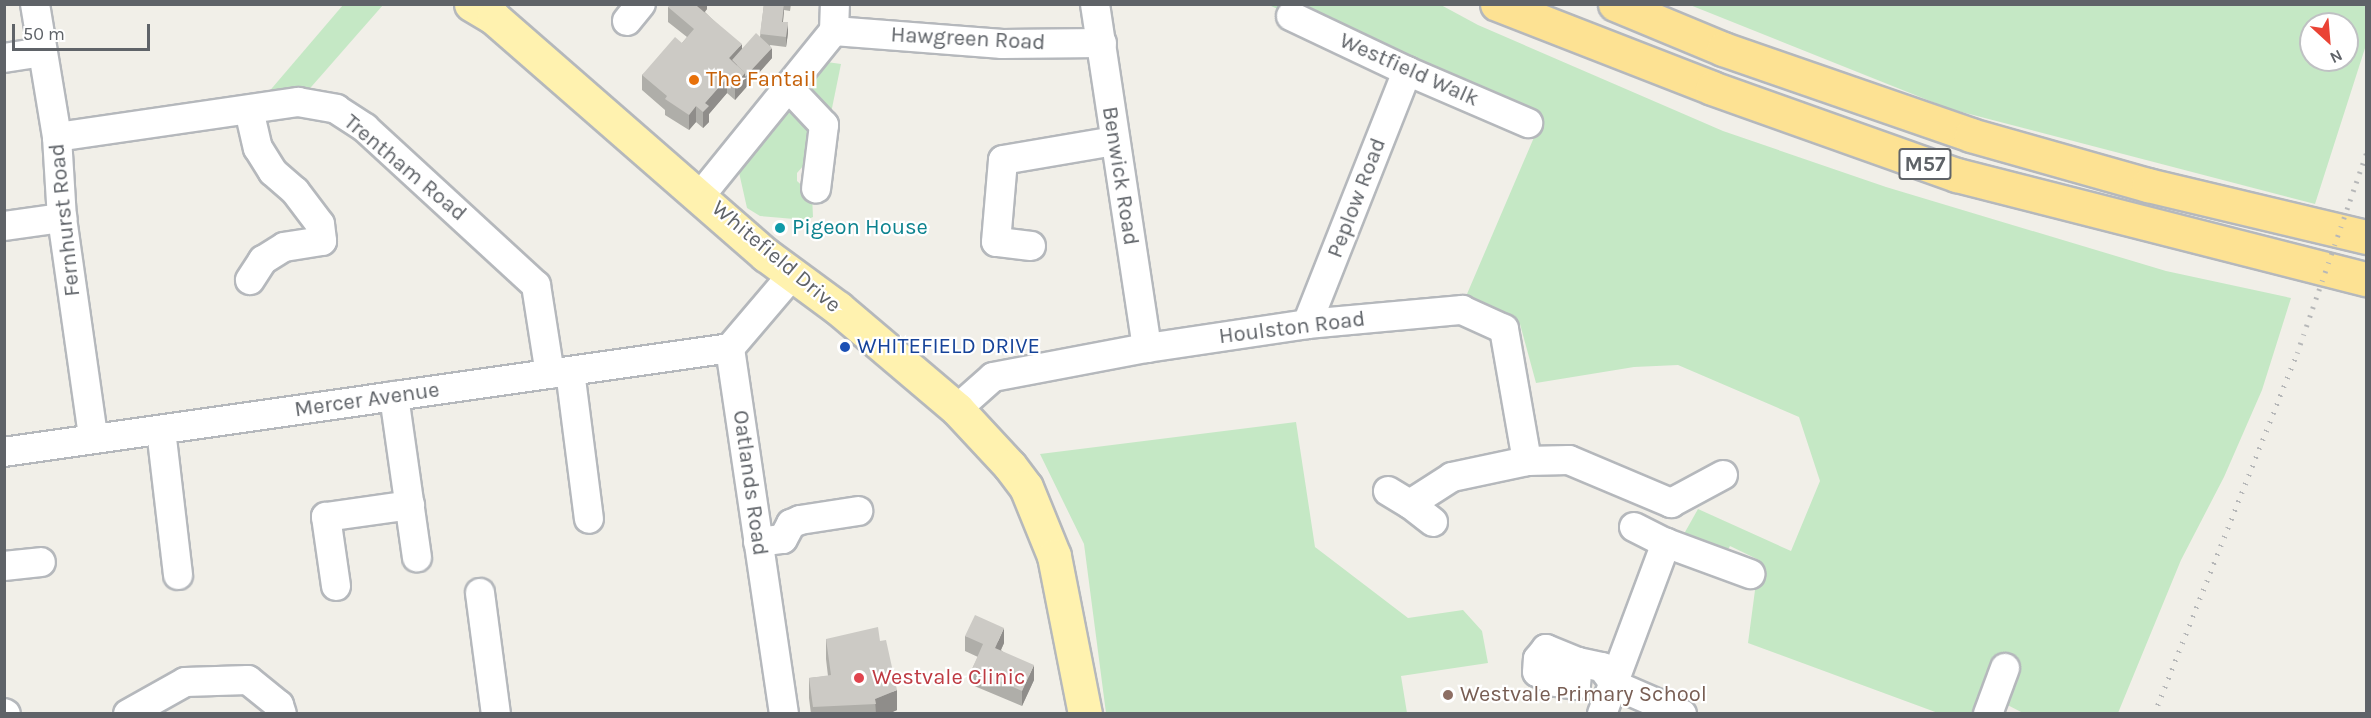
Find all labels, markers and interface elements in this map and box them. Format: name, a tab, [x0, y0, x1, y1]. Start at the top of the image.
scale bar	[15, 12, 153, 50]
north arrow	[2299, 12, 2359, 72]
street label: Hawgreen Road	[890, 22, 1046, 56]
text: 50 m	[23, 23, 65, 45]
street label: Westfield Walk	[1335, 28, 1483, 112]
text: N	[2327, 46, 2346, 68]
place label: The Fantail	[706, 67, 816, 93]
marker: The Fantail	[687, 73, 701, 87]
street label: Benwick Road	[1096, 105, 1144, 247]
street label: Trentham Road	[338, 109, 472, 227]
street label: Peplow Road	[1322, 134, 1392, 262]
street label: Fernhurst Road	[44, 142, 86, 298]
road number: M57	[1898, 146, 1952, 182]
street label: Whitefield Drive	[706, 195, 846, 319]
place label: Pigeon House	[792, 215, 928, 241]
marker: Pigeon House	[773, 221, 787, 235]
street label: Houlston Road	[1217, 306, 1367, 350]
place label: WHITEFIELD DRIVE	[857, 334, 1040, 360]
marker: WHITEFIELD DRIVE	[838, 340, 852, 354]
street label: Mercer Avenue	[293, 377, 441, 423]
street label: Oatlands Road	[727, 409, 773, 557]
place label: Westvale Clinic	[872, 665, 1025, 691]
marker: Westvale Clinic	[850, 669, 868, 687]
place label: Westvale Primary School	[1460, 682, 1707, 708]
marker: Westvale Primary School	[1441, 688, 1455, 702]

